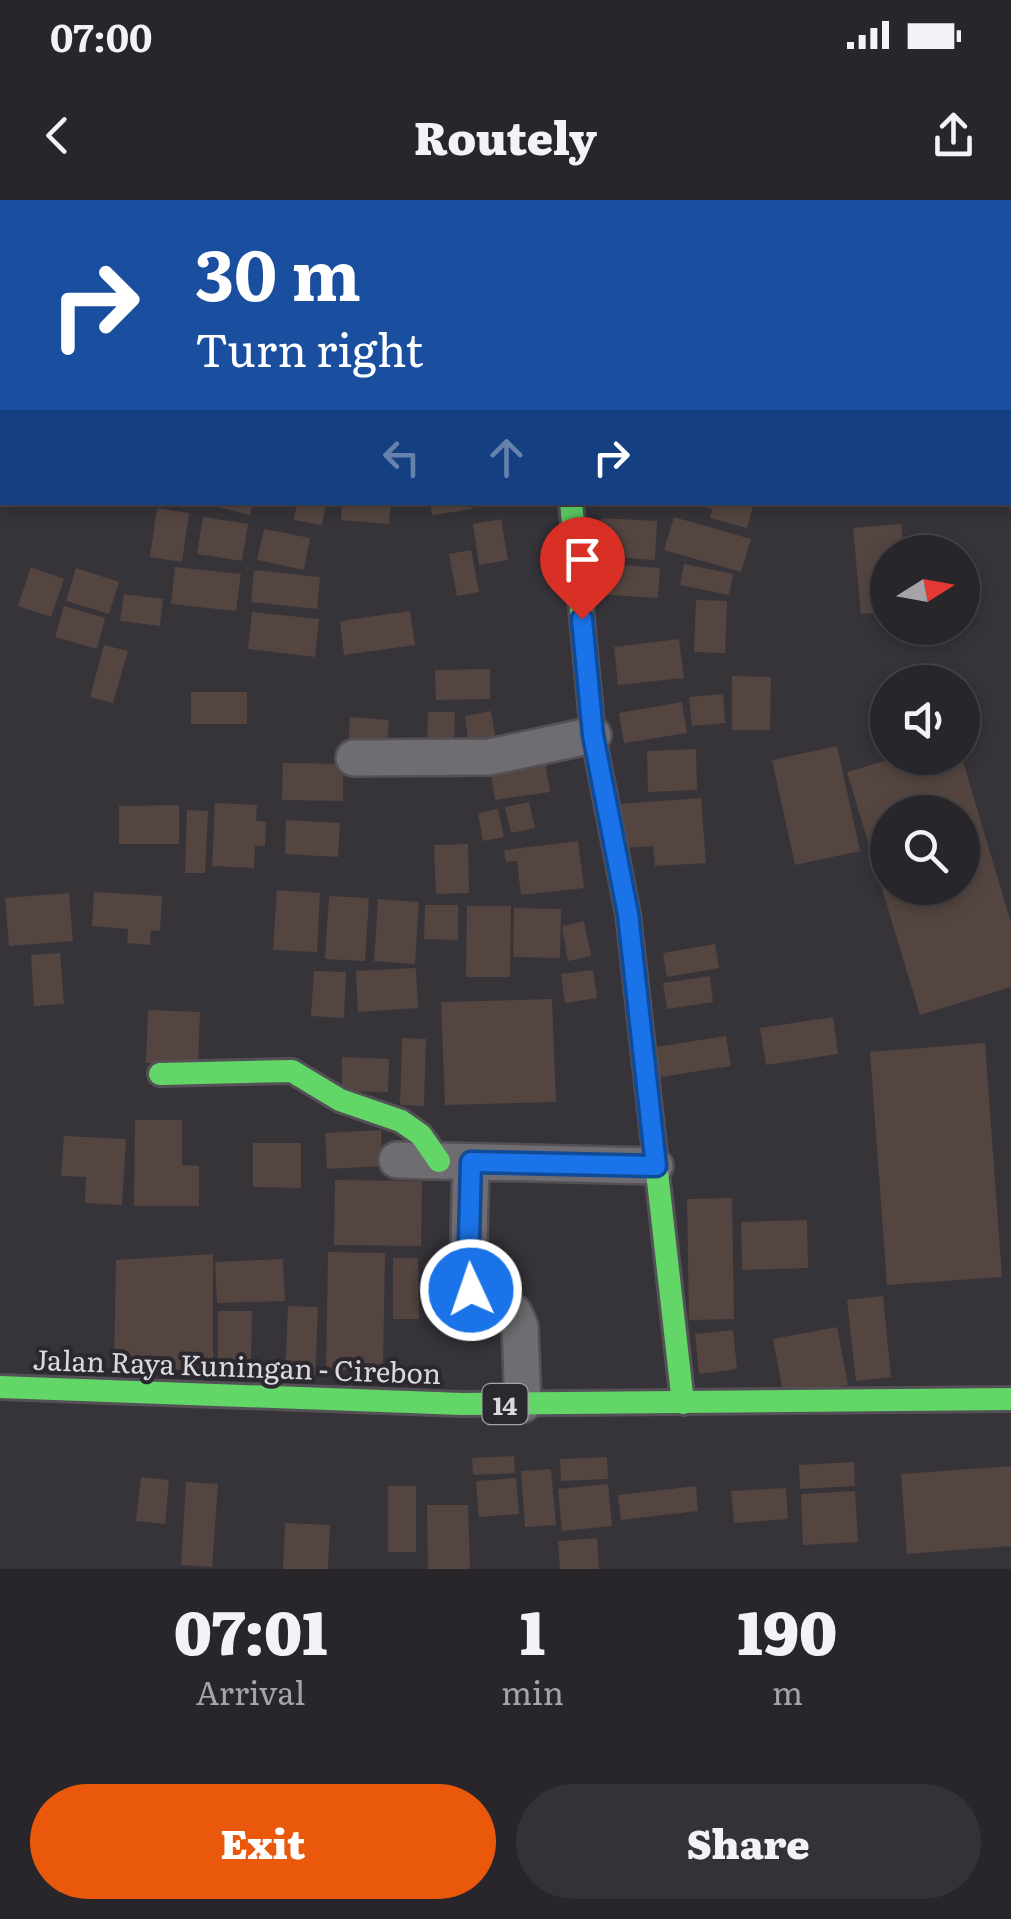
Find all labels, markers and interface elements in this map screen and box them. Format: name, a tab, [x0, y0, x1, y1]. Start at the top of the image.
text: 07:00	[50, 7, 153, 64]
text: Routely	[414, 102, 597, 169]
icon: back	[30, 108, 85, 163]
icon: share	[926, 108, 981, 163]
text: 30 m	[195, 219, 361, 323]
icon: right	[30, 240, 160, 370]
text: Turn right	[195, 314, 423, 381]
icon: left	[374, 430, 429, 485]
icon: ahead	[479, 430, 534, 485]
icon: right	[584, 430, 639, 485]
pin	[540, 517, 625, 620]
icon: arrive	[555, 532, 610, 587]
north arrow	[870, 535, 980, 645]
map controls	[870, 535, 980, 905]
button: sound	[870, 665, 980, 775]
button: search	[870, 795, 980, 905]
position arrow	[419, 1238, 523, 1342]
street label: Jalan Raya Kuningan - Cirebon	[32, 1337, 442, 1393]
road number: 14	[482, 1384, 528, 1424]
text: 07:01	[174, 1584, 327, 1673]
text: 1	[520, 1584, 545, 1673]
text: 190	[738, 1584, 837, 1673]
text: Arrival	[196, 1667, 305, 1715]
text: min	[501, 1667, 564, 1715]
text: m	[772, 1667, 803, 1715]
button: Exit	[30, 1784, 496, 1899]
button: Share	[516, 1784, 981, 1899]

